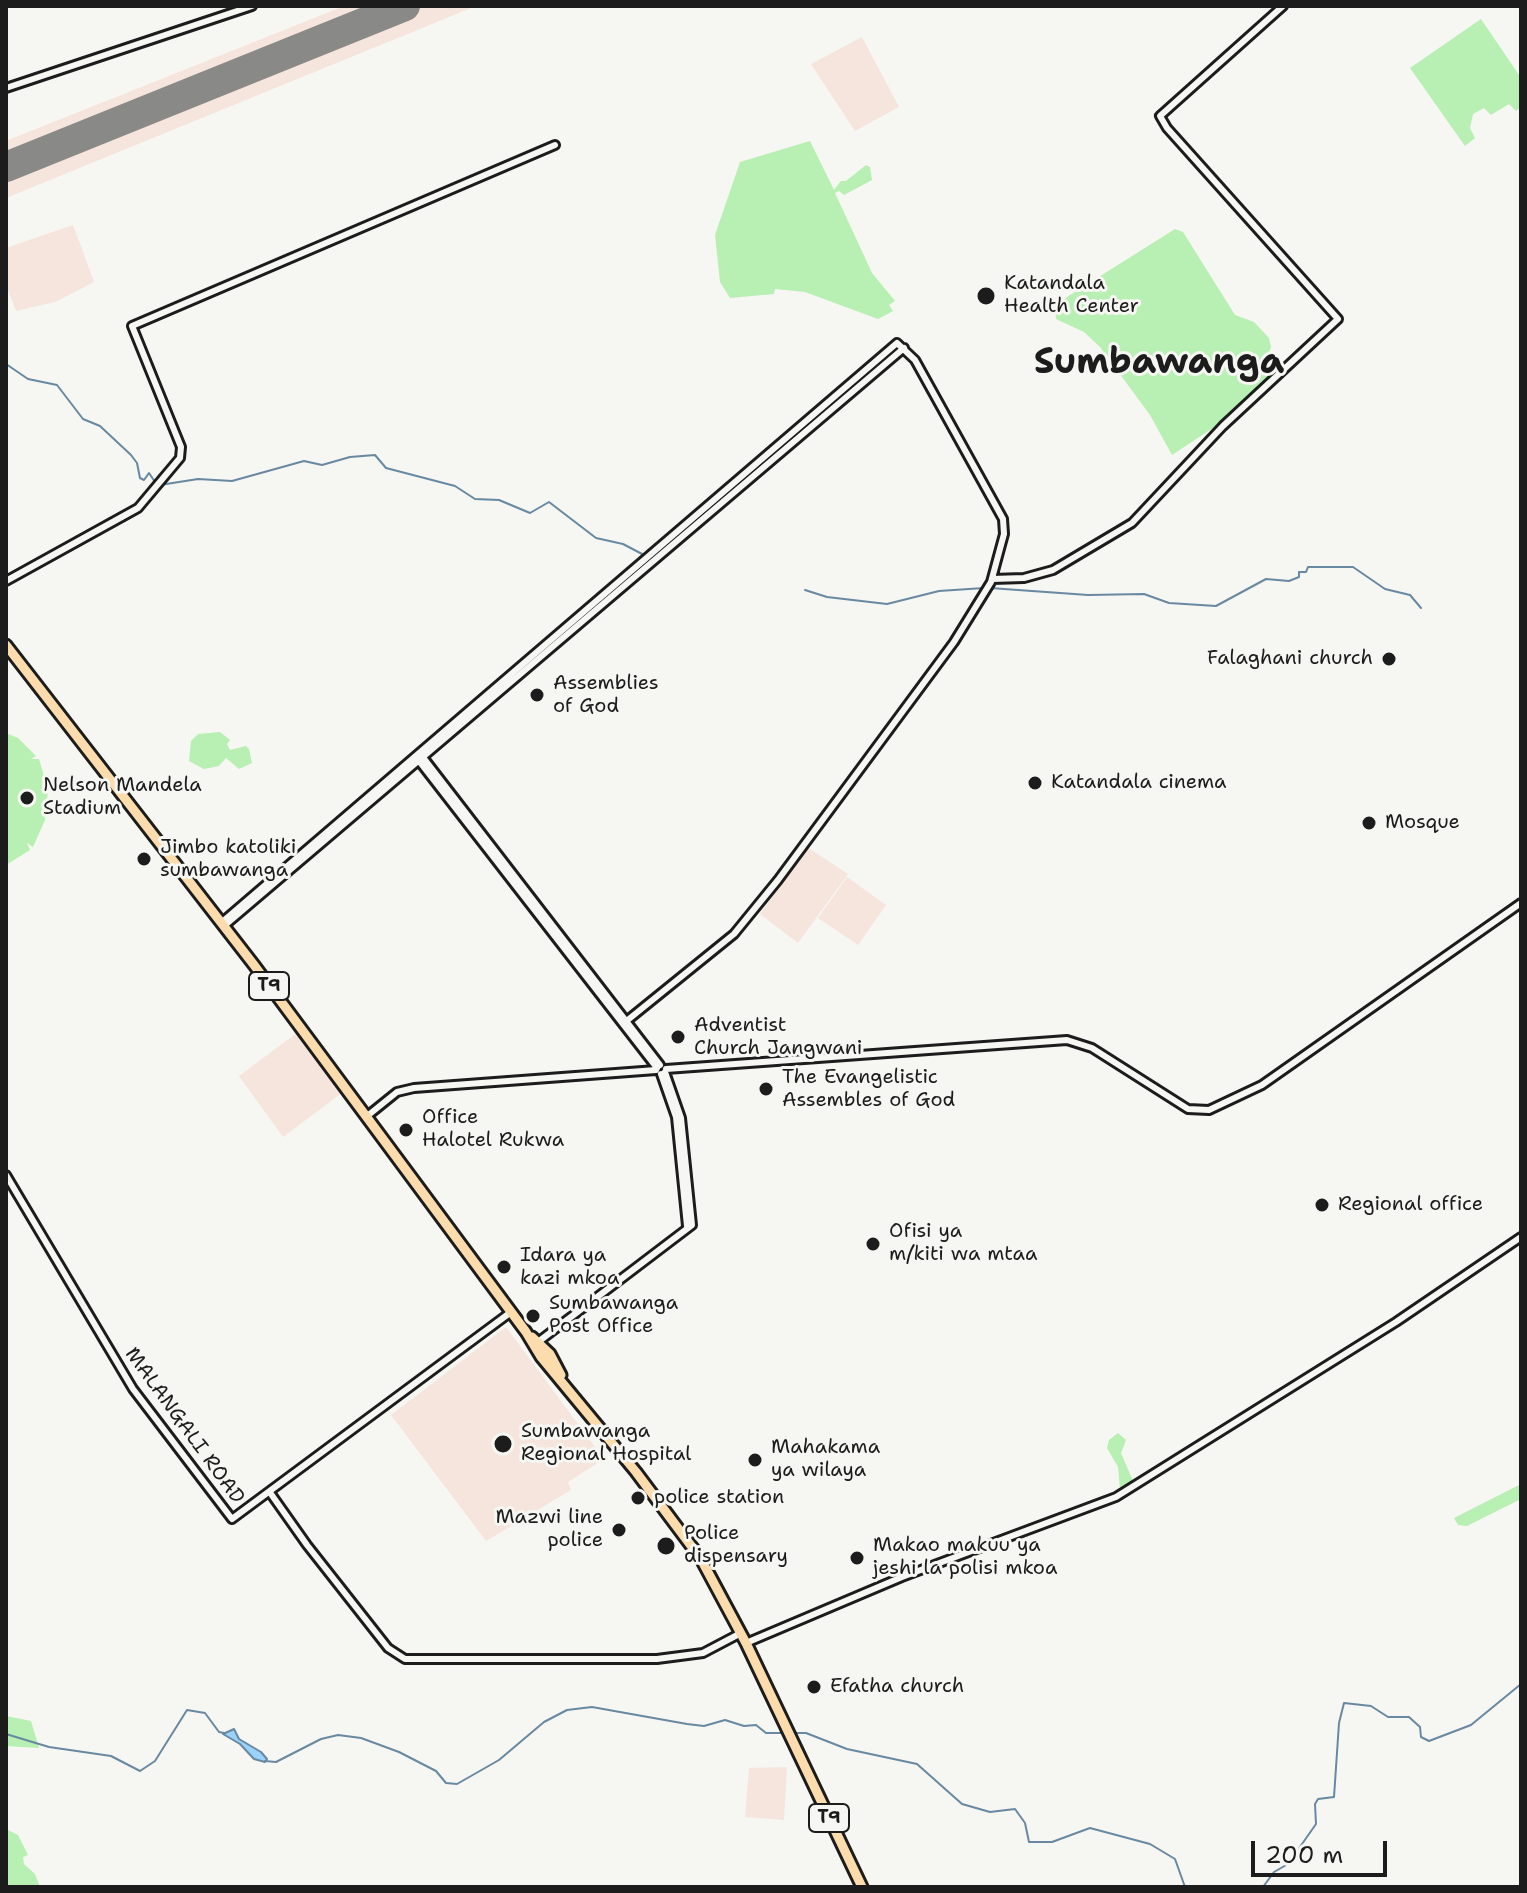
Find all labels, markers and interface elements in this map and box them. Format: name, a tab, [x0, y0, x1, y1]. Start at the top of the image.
place label: Katandala Health Center	[1004, 272, 1139, 319]
marker: Katandala Health Center	[975, 285, 997, 307]
district label: Sumbawanga	[1034, 342, 1284, 386]
place label: Falaghani church	[1207, 647, 1373, 671]
marker: Falaghani church	[1380, 650, 1398, 668]
place label: Assemblies of God	[553, 672, 659, 719]
marker: Assemblies of God	[528, 686, 546, 704]
place label: Katandala cinema	[1051, 771, 1227, 795]
place label: Nelson Mandela Stadium	[43, 774, 202, 821]
marker: Katandala cinema	[1026, 774, 1044, 792]
marker: Nelson Mandela Stadium	[18, 789, 36, 807]
place label: Mosque	[1385, 811, 1460, 835]
marker: Mosque	[1360, 814, 1378, 832]
place label: Jimbo katoliki sumbawanga	[160, 836, 296, 883]
marker: Jimbo katoliki sumbawanga	[135, 850, 153, 868]
road number: T9	[249, 972, 289, 1000]
place label: Adventist Church Jangwani	[694, 1014, 862, 1061]
marker: Adventist Church Jangwani	[669, 1028, 687, 1046]
place label: The Evangelistic Assembles of God	[782, 1066, 955, 1113]
marker: The Evangelistic Assembles of God	[757, 1080, 775, 1098]
place label: Office Halotel Rukwa	[422, 1106, 564, 1153]
marker: Office Halotel Rukwa	[397, 1121, 415, 1139]
place label: Regional office	[1338, 1193, 1483, 1217]
marker: Regional office	[1313, 1196, 1331, 1214]
place label: Ofisi ya m/kiti wa mtaa	[889, 1220, 1037, 1267]
marker: Ofisi ya m/kiti wa mtaa	[864, 1235, 882, 1253]
place label: Idara ya kazi mkoa	[520, 1244, 619, 1291]
marker: Idara ya kazi mkoa	[495, 1258, 513, 1276]
place label: Sumbawanga Post Office	[549, 1292, 678, 1339]
marker: Sumbawanga Post Office	[524, 1307, 542, 1325]
street label: MALANGALI ROAD	[119, 1343, 249, 1509]
place label: Sumbawanga Regional Hospital	[521, 1420, 691, 1467]
marker: Sumbawanga Regional Hospital	[492, 1433, 514, 1455]
place label: Mahakama ya wilaya	[771, 1436, 880, 1483]
marker: Mahakama ya wilaya	[746, 1451, 764, 1469]
place label: police station	[654, 1486, 784, 1510]
marker: police station	[629, 1489, 647, 1507]
place label: Mazwi line police	[495, 1506, 603, 1553]
marker: Mazwi line police	[610, 1521, 628, 1539]
place label: Police dispensary	[684, 1522, 788, 1569]
place label: Makao makuu ya jeshi la polisi mkoa	[873, 1534, 1057, 1581]
marker: Police dispensary	[655, 1535, 677, 1557]
marker: Makao makuu ya jeshi la polisi mkoa	[848, 1549, 866, 1567]
place label: Efatha church	[830, 1675, 964, 1699]
marker: Efatha church	[805, 1678, 823, 1696]
road number: T9	[809, 1804, 849, 1832]
scale bar	[1255, 1825, 1391, 1875]
text: 200 m	[1265, 1839, 1343, 1871]

